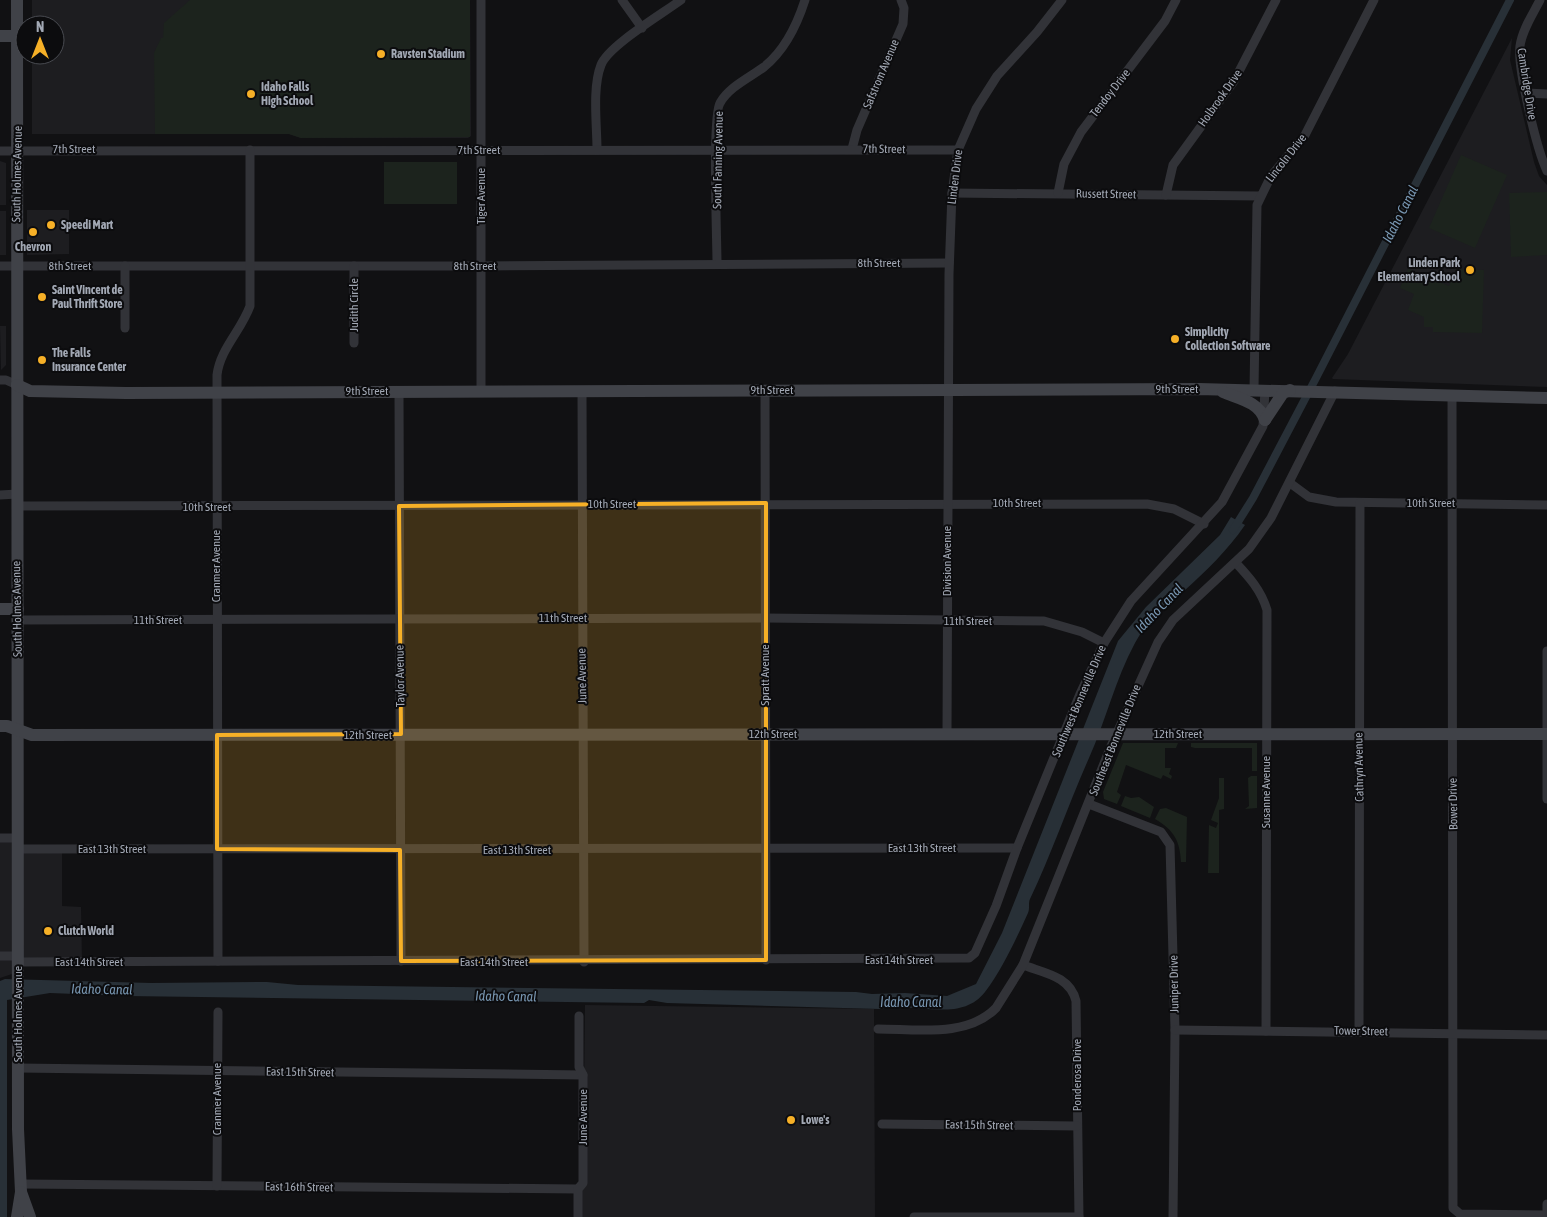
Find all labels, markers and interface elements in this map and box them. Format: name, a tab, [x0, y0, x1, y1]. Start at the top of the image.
north arrow	[15, 15, 65, 65]
text: N	[36, 19, 44, 35]
street label: Safstrom Avenue	[860, 37, 902, 111]
place label: Ravsten Stadium	[391, 47, 465, 61]
street label: Cambridge Drive	[1514, 47, 1540, 121]
marker: Ravsten Stadium	[375, 48, 387, 60]
street label: Tendoy Drive	[1087, 66, 1133, 120]
street label: Holbrook Drive	[1195, 67, 1245, 129]
place label: Idaho Falls High School	[261, 80, 314, 108]
marker: Idaho Falls High School	[245, 88, 257, 100]
street label: South Fanning Avenue	[710, 111, 726, 209]
street label: South Holmes Avenue	[9, 126, 25, 222]
street label: Lincoln Drive	[1263, 131, 1309, 185]
street label: 7th Street	[53, 142, 96, 156]
street label: 7th Street	[862, 142, 906, 156]
street label: 7th Street	[458, 143, 501, 157]
street label: Linden Drive	[945, 149, 965, 205]
street label: Tiger Avenue	[474, 168, 488, 224]
water label: Idaho Canal	[1379, 183, 1421, 245]
street label: Russett Street	[1076, 186, 1137, 202]
place label: Speedi Mart	[61, 218, 114, 232]
marker: Speedi Mart	[45, 219, 57, 231]
marker: Chevron	[27, 226, 39, 238]
place label: Chevron	[15, 240, 51, 254]
street label: 8th Street	[858, 256, 901, 270]
place label: Linden Park Elementary School	[1378, 256, 1461, 284]
street label: 8th Street	[49, 259, 92, 273]
street label: 8th Street	[454, 259, 497, 273]
marker: Linden Park Elementary School	[1464, 264, 1476, 276]
street label: Judith Circle	[347, 278, 361, 332]
place label: Saint Vincent de Paul Thrift Store	[52, 283, 123, 311]
marker: Saint Vincent de Paul Thrift Store	[36, 291, 48, 303]
place label: Simplicity Collection Software	[1185, 325, 1271, 353]
marker: Simplicity Collection Software	[1169, 333, 1181, 345]
place label: The Falls Insurance Center	[52, 346, 127, 374]
marker: The Falls Insurance Center	[36, 354, 48, 366]
street label: 9th Street	[1156, 382, 1199, 396]
street label: 9th Street	[751, 383, 794, 397]
street label: 9th Street	[346, 384, 389, 398]
street label: 10th Street	[993, 496, 1042, 510]
street label: 10th Street	[1407, 496, 1456, 510]
street label: 10th Street	[588, 497, 637, 511]
street label: 10th Street	[183, 500, 232, 514]
street label: Division Avenue	[940, 526, 954, 596]
street label: Cranmer Avenue	[209, 530, 223, 602]
street label: South Holmes Avenue	[9, 561, 25, 657]
water label: Idaho Canal	[1132, 580, 1186, 636]
street label: 11th Street	[539, 611, 588, 625]
street label: 11th Street	[134, 613, 183, 627]
street label: 11th Street	[944, 614, 993, 628]
street label: Southwest Bonneville Drive	[1049, 643, 1109, 759]
street label: Spratt Avenue	[758, 644, 772, 706]
street label: Taylor Avenue	[392, 645, 408, 707]
street label: June Avenue	[575, 648, 589, 704]
street label: Southeast Bonneville Drive	[1086, 682, 1144, 798]
street label: 12th Street	[749, 727, 798, 741]
street label: 12th Street	[1154, 727, 1203, 741]
street label: 12th Street	[344, 728, 393, 742]
street label: Cathryn Avenue	[1351, 732, 1367, 802]
street label: Susanne Avenue	[1259, 756, 1273, 828]
street label: Bower Drive	[1446, 778, 1460, 830]
street label: East 13th Street	[888, 841, 957, 855]
street label: East 13th Street	[78, 842, 147, 856]
street label: East 13th Street	[483, 843, 552, 857]
place label: Clutch World	[58, 924, 114, 938]
marker: Clutch World	[42, 925, 54, 937]
street label: East 14th Street	[865, 953, 934, 967]
street label: East 14th Street	[55, 955, 124, 969]
street label: East 14th Street	[460, 955, 529, 969]
street label: Juniper Drive	[1166, 955, 1182, 1013]
street label: South Holmes Avenue	[11, 966, 25, 1062]
water label: Idaho Canal	[71, 980, 133, 998]
water label: Idaho Canal	[475, 987, 537, 1005]
water label: Idaho Canal	[880, 994, 942, 1010]
street label: Tower Street	[1334, 1024, 1389, 1038]
street label: Ponderosa Drive	[1070, 1039, 1084, 1111]
street label: Cranmer Avenue	[210, 1063, 224, 1135]
street label: East 15th Street	[266, 1064, 335, 1080]
street label: June Avenue	[576, 1089, 590, 1145]
place label: Lowe's	[801, 1113, 830, 1127]
marker: Lowe's	[785, 1114, 797, 1126]
street label: East 15th Street	[945, 1117, 1014, 1133]
street label: East 16th Street	[265, 1179, 334, 1195]

